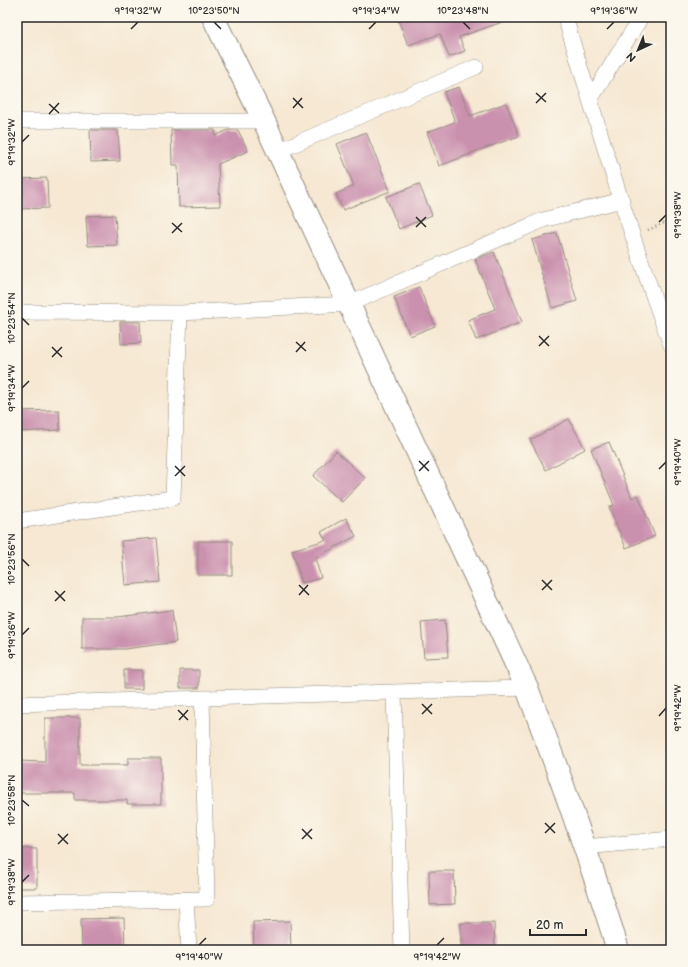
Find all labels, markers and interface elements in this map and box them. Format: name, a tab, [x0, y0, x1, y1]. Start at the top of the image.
text: 9°19'32"W	[114, 5, 162, 17]
text: 10°23'50"N	[188, 5, 240, 17]
text: 9°19'34"W	[352, 5, 400, 17]
text: 10°23'48"N	[437, 5, 489, 17]
text: 9°19'36"W	[590, 5, 638, 17]
north arrow	[618, 30, 658, 70]
text: N	[624, 49, 639, 64]
text: 9°19'32"W	[6, 118, 18, 166]
text: 9°19'38"W	[672, 191, 684, 239]
text: 10°23'54"N	[6, 292, 18, 344]
text: 9°19'34"W	[6, 364, 18, 412]
text: 9°19'40"W	[672, 438, 684, 486]
text: 10°23'56"N	[6, 533, 18, 585]
text: 9°19'36"W	[6, 611, 18, 659]
text: 9°19'42"W	[672, 684, 684, 732]
text: 10°23'58"N	[6, 774, 18, 826]
text: 9°19'38"W	[6, 858, 18, 906]
scale bar	[530, 911, 586, 937]
text: 20 m	[536, 918, 563, 933]
text: 9°19'40"W	[175, 951, 223, 963]
text: 9°19'42"W	[413, 951, 461, 963]

